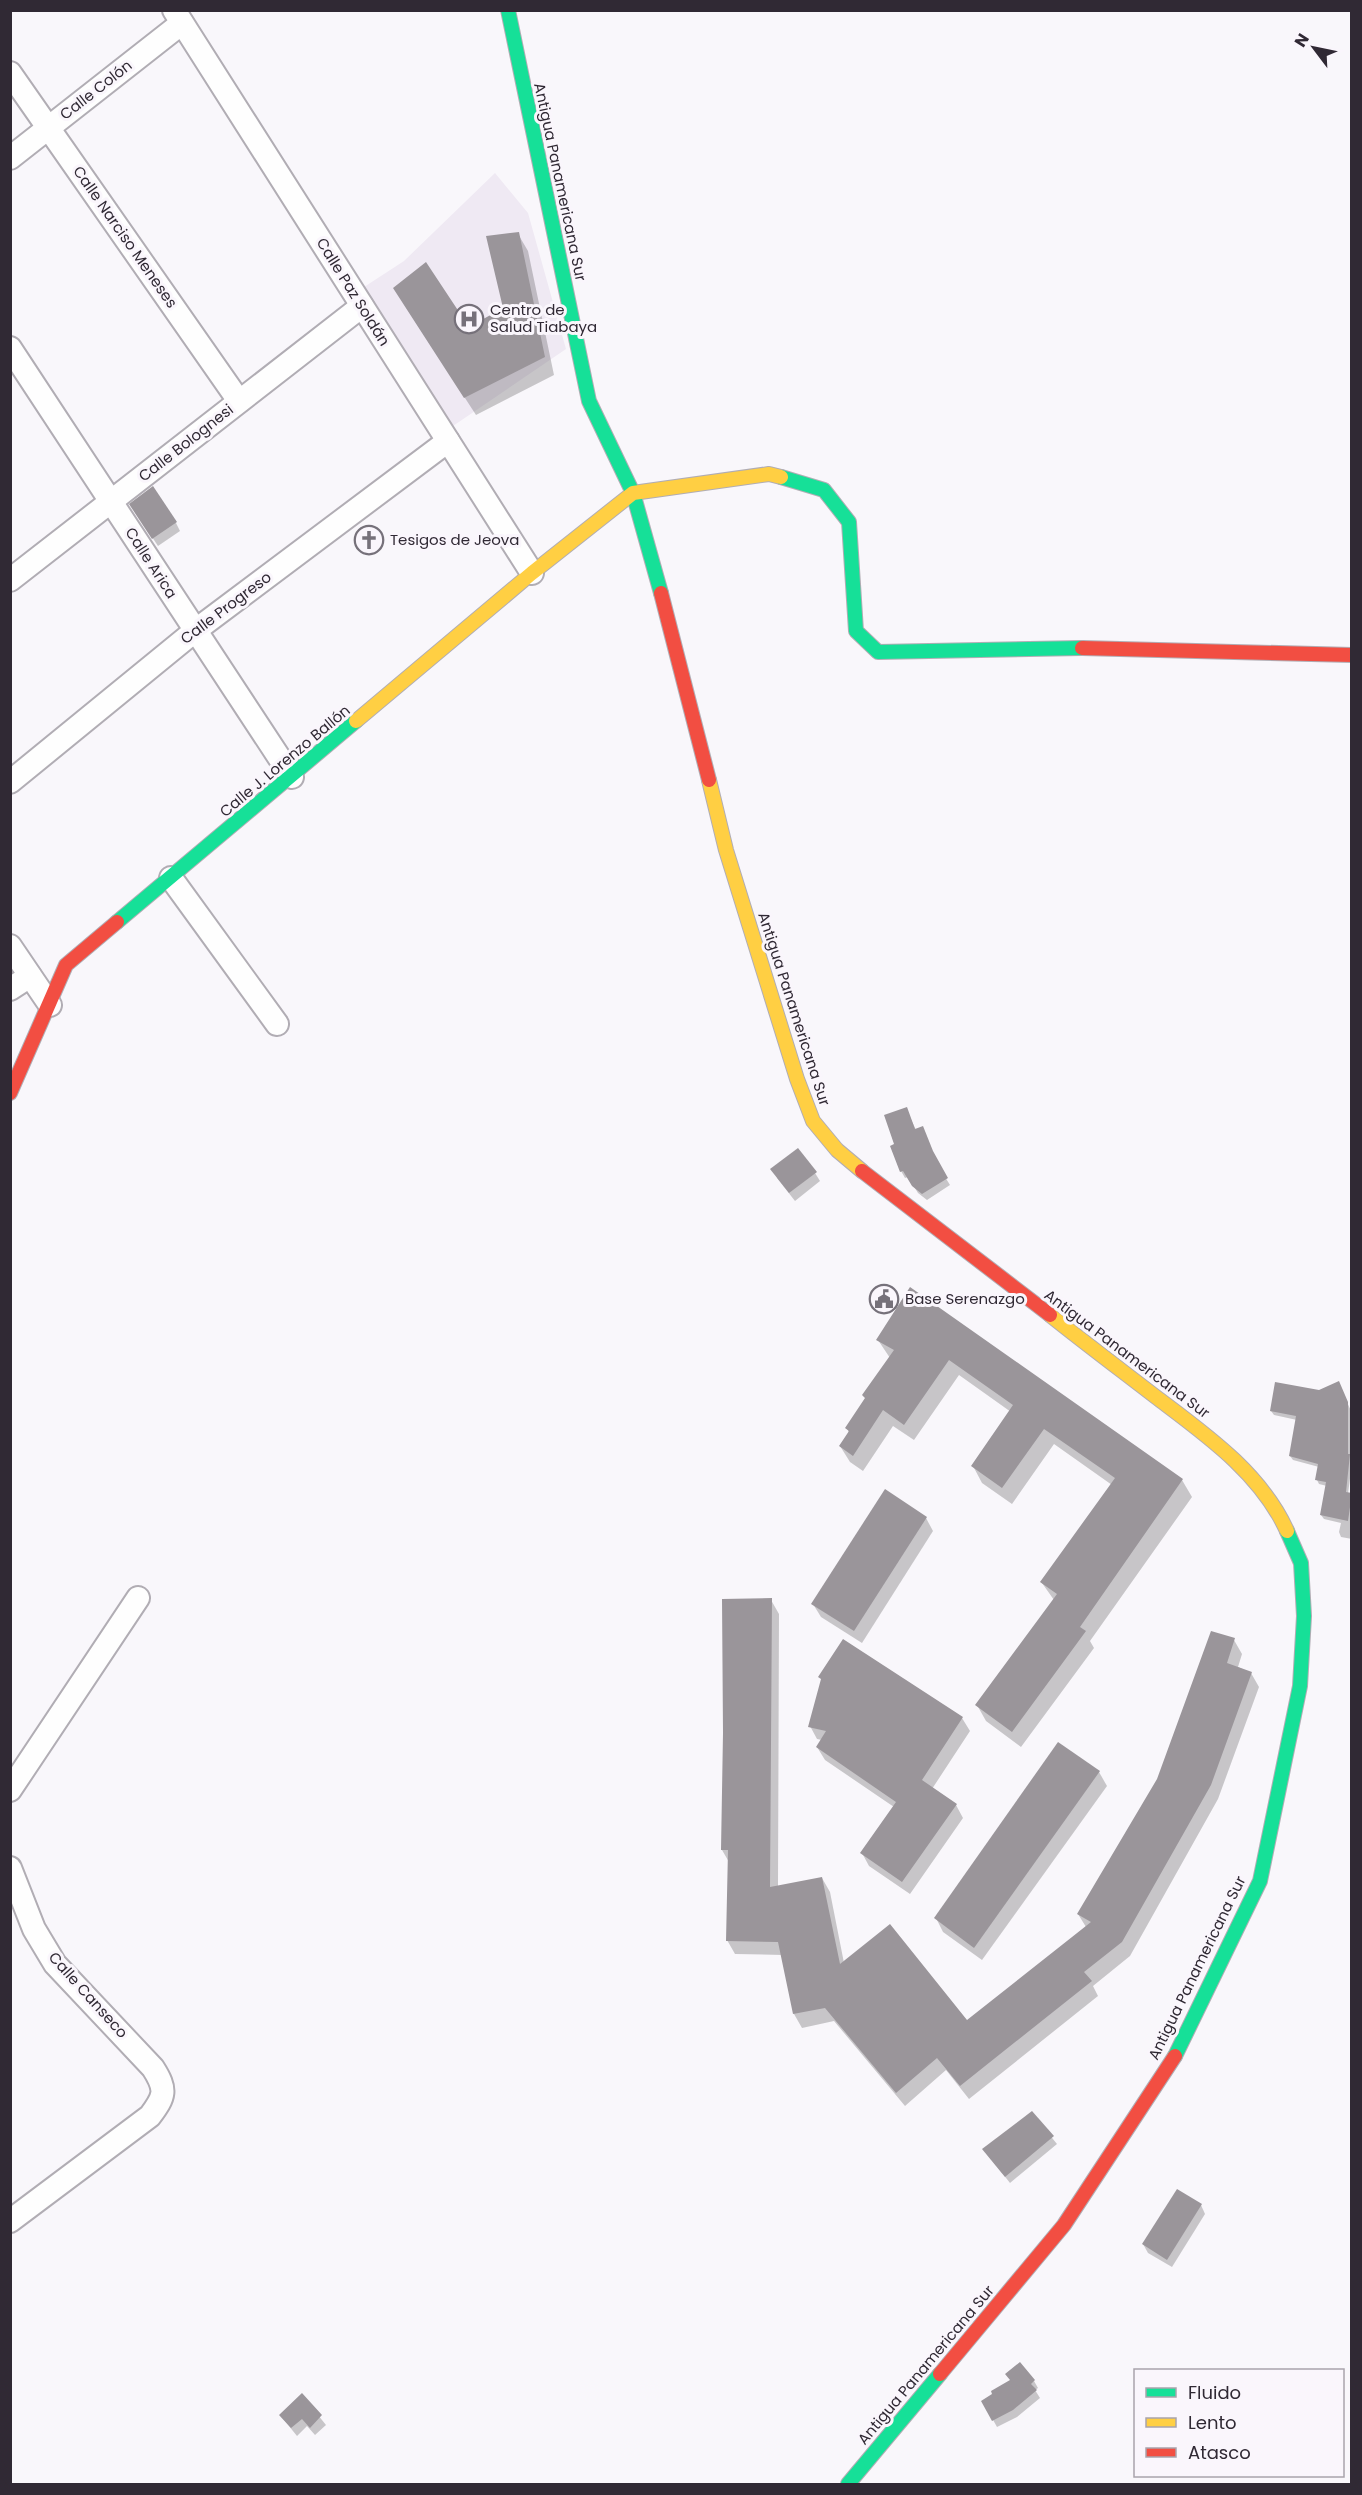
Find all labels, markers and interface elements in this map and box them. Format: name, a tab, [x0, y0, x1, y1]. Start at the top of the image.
north arrow	[1284, 18, 1344, 78]
text: N	[1289, 29, 1315, 52]
street label: Calle Colón	[55, 55, 136, 125]
street label: Antigua Panamericana Sur	[529, 81, 592, 283]
street label: Calle Narciso Meneses	[68, 161, 183, 312]
street label: Calle Paz Soldán	[312, 234, 395, 350]
place label: Centro de Salud Tiabaya	[490, 299, 597, 337]
hospital icon: Centro de Salud Tiabaya	[453, 303, 485, 335]
street label: Calle Bolognesi	[134, 399, 237, 486]
street label: Calle Arica	[121, 523, 182, 602]
church icon: Tesigos de Jeova	[353, 524, 385, 556]
place label: Tesigos de Jeova	[390, 529, 519, 550]
street label: Calle Progreso	[176, 566, 275, 649]
street label: Calle J. Lorenzo Ballón	[215, 700, 354, 822]
street label: Antigua Panamericana Sur	[753, 909, 836, 1109]
public building icon: Base Serenazgo	[868, 1283, 900, 1315]
street label: Antigua Panamericana Sur	[1040, 1284, 1215, 1423]
place label: Base Serenazgo	[905, 1288, 1025, 1309]
street label: Antigua Panamericana Sur	[1143, 1872, 1251, 2063]
street label: Calle Canseco	[44, 1947, 133, 2042]
street label: Antigua Panamericana Sur	[853, 2280, 999, 2449]
legend	[1134, 2369, 1344, 2477]
text: Fluido	[1188, 2380, 1241, 2405]
text: Lento	[1188, 2410, 1237, 2435]
text: Atasco	[1188, 2440, 1251, 2465]

